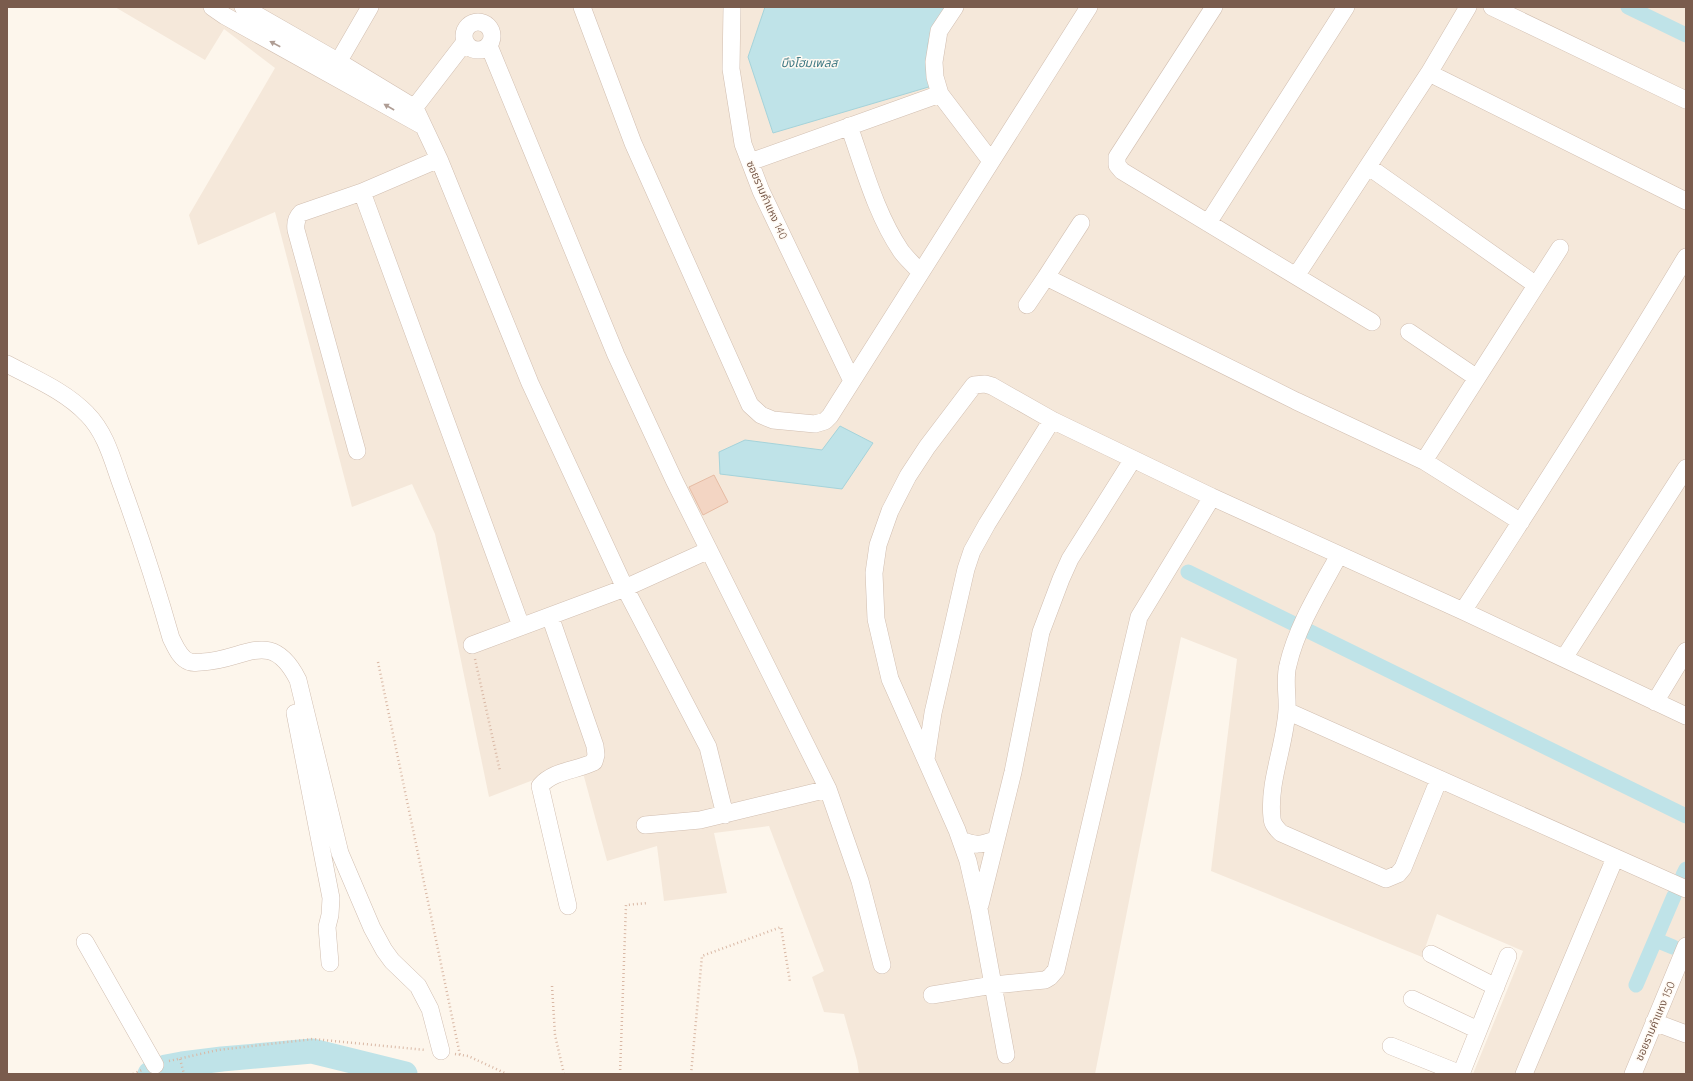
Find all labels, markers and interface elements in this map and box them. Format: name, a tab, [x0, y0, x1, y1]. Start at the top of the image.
one-way arrow	[269, 40, 281, 47]
water label: บึงโฮมเพลส	[781, 55, 839, 70]
one-way arrow	[383, 104, 394, 111]
street label: ซอยรามคำแหง 140	[743, 158, 791, 242]
street label: ซอยรามคำแหง 150	[1632, 979, 1678, 1063]

